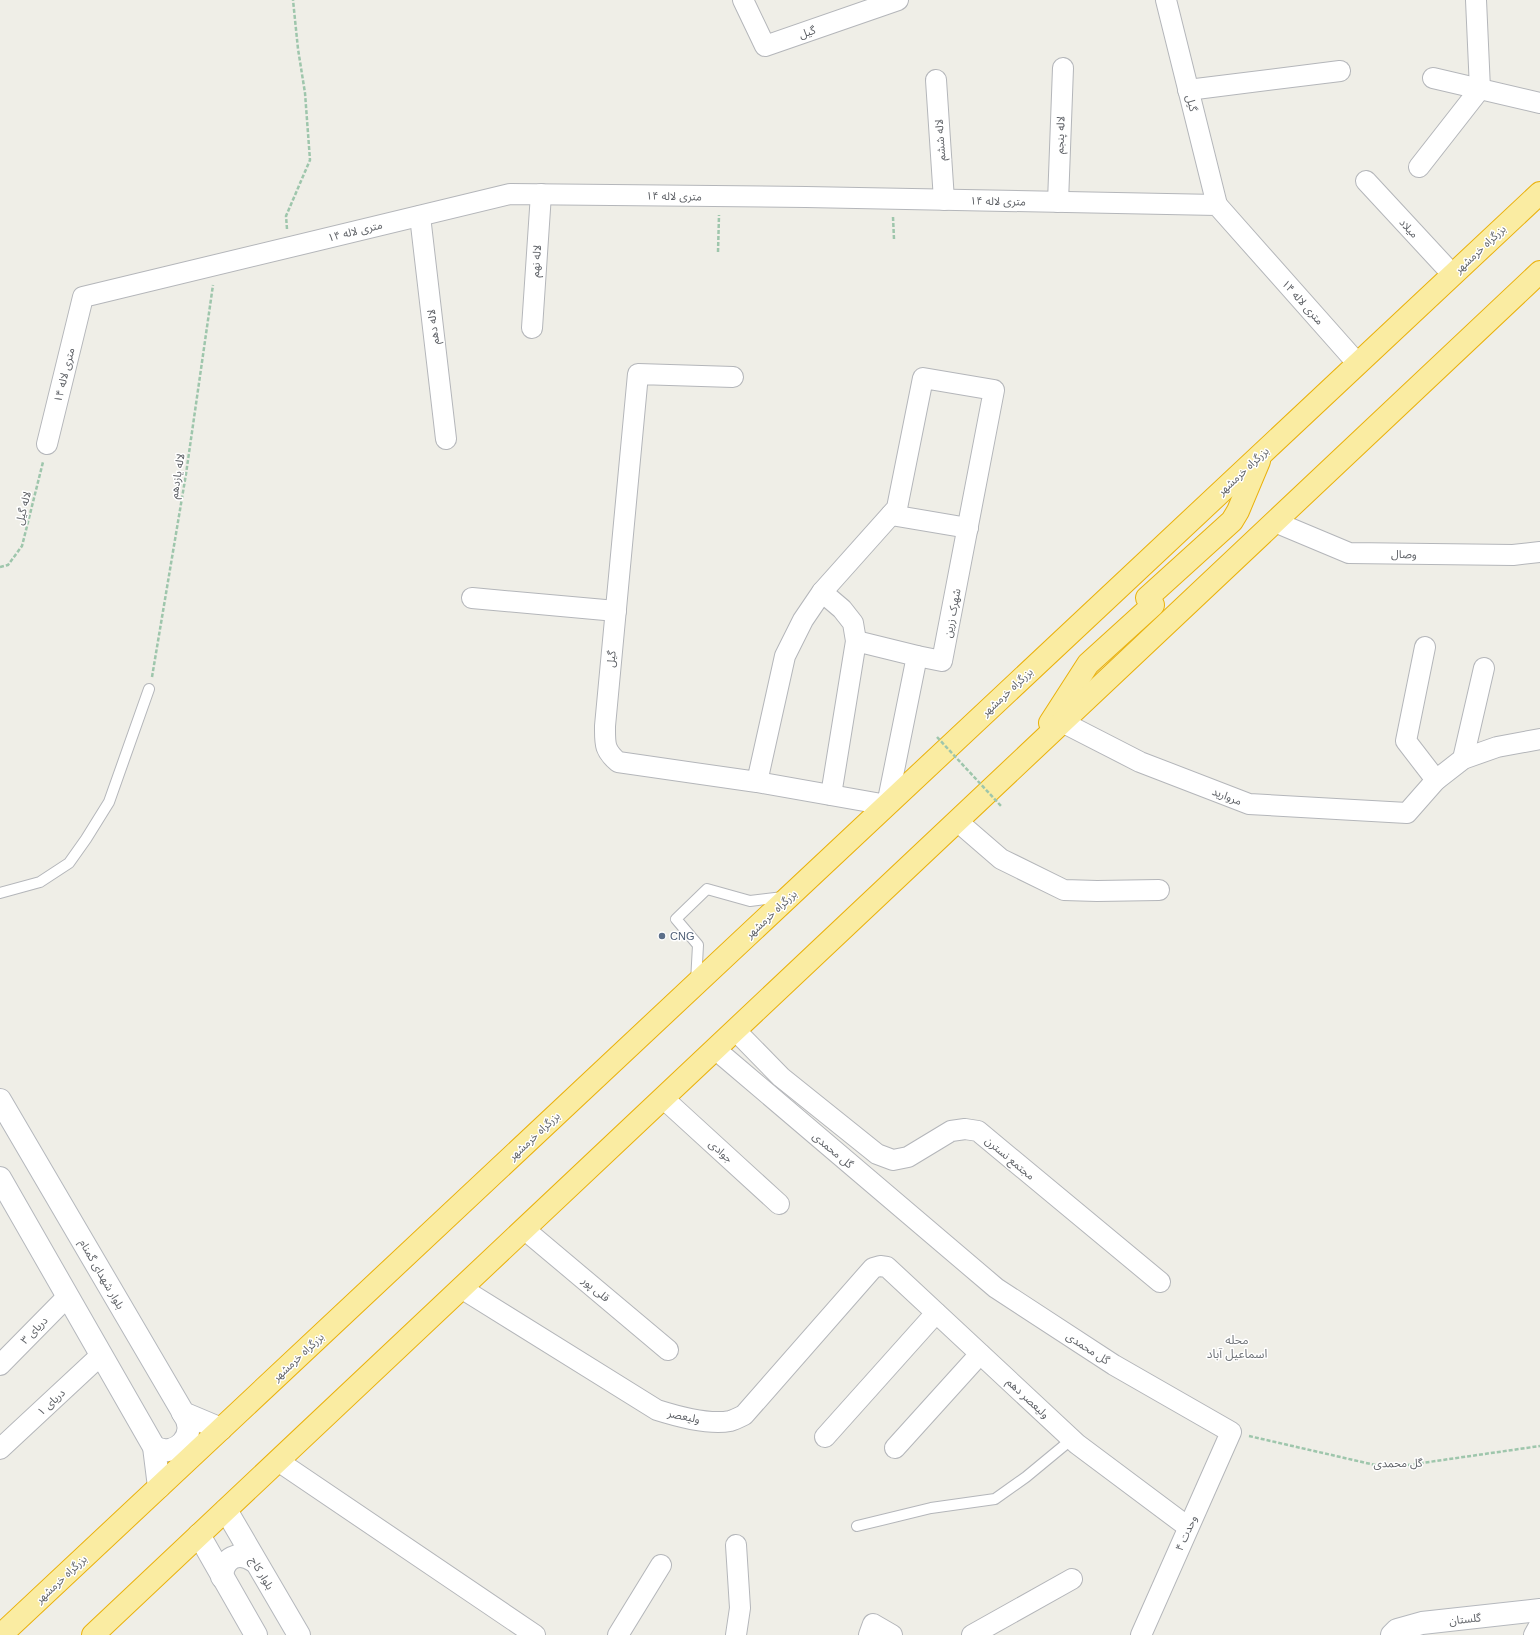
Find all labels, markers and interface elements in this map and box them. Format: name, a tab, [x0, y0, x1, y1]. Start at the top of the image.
street label: گیل	[797, 23, 818, 41]
street label: گیل	[1183, 93, 1200, 113]
street label: لاله پنجم	[1053, 116, 1070, 154]
street label: لاله ششم	[933, 119, 950, 161]
street label: ۱۴ متری لاله	[646, 190, 702, 203]
street label: ۱۴ متری لاله	[970, 195, 1026, 208]
street label: میلاد	[1396, 216, 1421, 241]
street label: ۱۴ متری لاله	[326, 218, 384, 245]
street label: بزرگراه خرمشهر	[1451, 222, 1509, 277]
street label: لاله نهم	[529, 244, 546, 278]
street label: ۱۴ متری لاله	[1279, 277, 1326, 328]
street label: لاله دهم	[425, 308, 444, 345]
street label: ۱۴ متری لاله	[51, 346, 78, 404]
street label: بزرگراه خرمشهر	[1214, 444, 1272, 499]
street label: لاله یازدهم	[168, 453, 189, 500]
street label: لاله گیل	[13, 490, 34, 526]
street label: وصال	[1391, 548, 1417, 561]
street label: شهرک زرین	[941, 587, 964, 639]
street label: گیل	[604, 650, 619, 668]
street label: بزرگراه خرمشهر	[978, 665, 1036, 720]
street label: مروارید	[1210, 785, 1244, 808]
street label: بزرگراه خرمشهر	[742, 887, 800, 942]
place label: CNG	[670, 930, 694, 942]
marker: CNG	[657, 931, 667, 941]
street label: بزرگراه خرمشهر	[505, 1109, 563, 1164]
street label: گل محمدی	[810, 1130, 856, 1171]
street label: مجتمع نسترن	[982, 1134, 1037, 1184]
street label: جوادی	[706, 1137, 736, 1166]
street label: بلوار شهدای گمنام	[75, 1237, 127, 1312]
street label: قلی پور	[578, 1274, 612, 1305]
street label: دریای ۳	[18, 1314, 51, 1347]
street label: بزرگراه خرمشهر	[269, 1330, 327, 1385]
street label: گل محمدی	[1064, 1330, 1112, 1367]
district label: محله اسماعیل آباد	[1207, 1333, 1267, 1361]
street label: ولیعصر دهم	[1002, 1375, 1052, 1423]
street label: دریای ۱	[35, 1386, 68, 1418]
street label: ولیعصر	[666, 1407, 701, 1426]
street label: گل محمدی	[1373, 1457, 1423, 1470]
street label: وحدت ۴	[1173, 1513, 1200, 1553]
street label: بزرگراه خرمشهر	[32, 1552, 90, 1607]
street label: بلوار کاج	[246, 1555, 276, 1593]
street label: گلستان	[1448, 1611, 1482, 1628]

